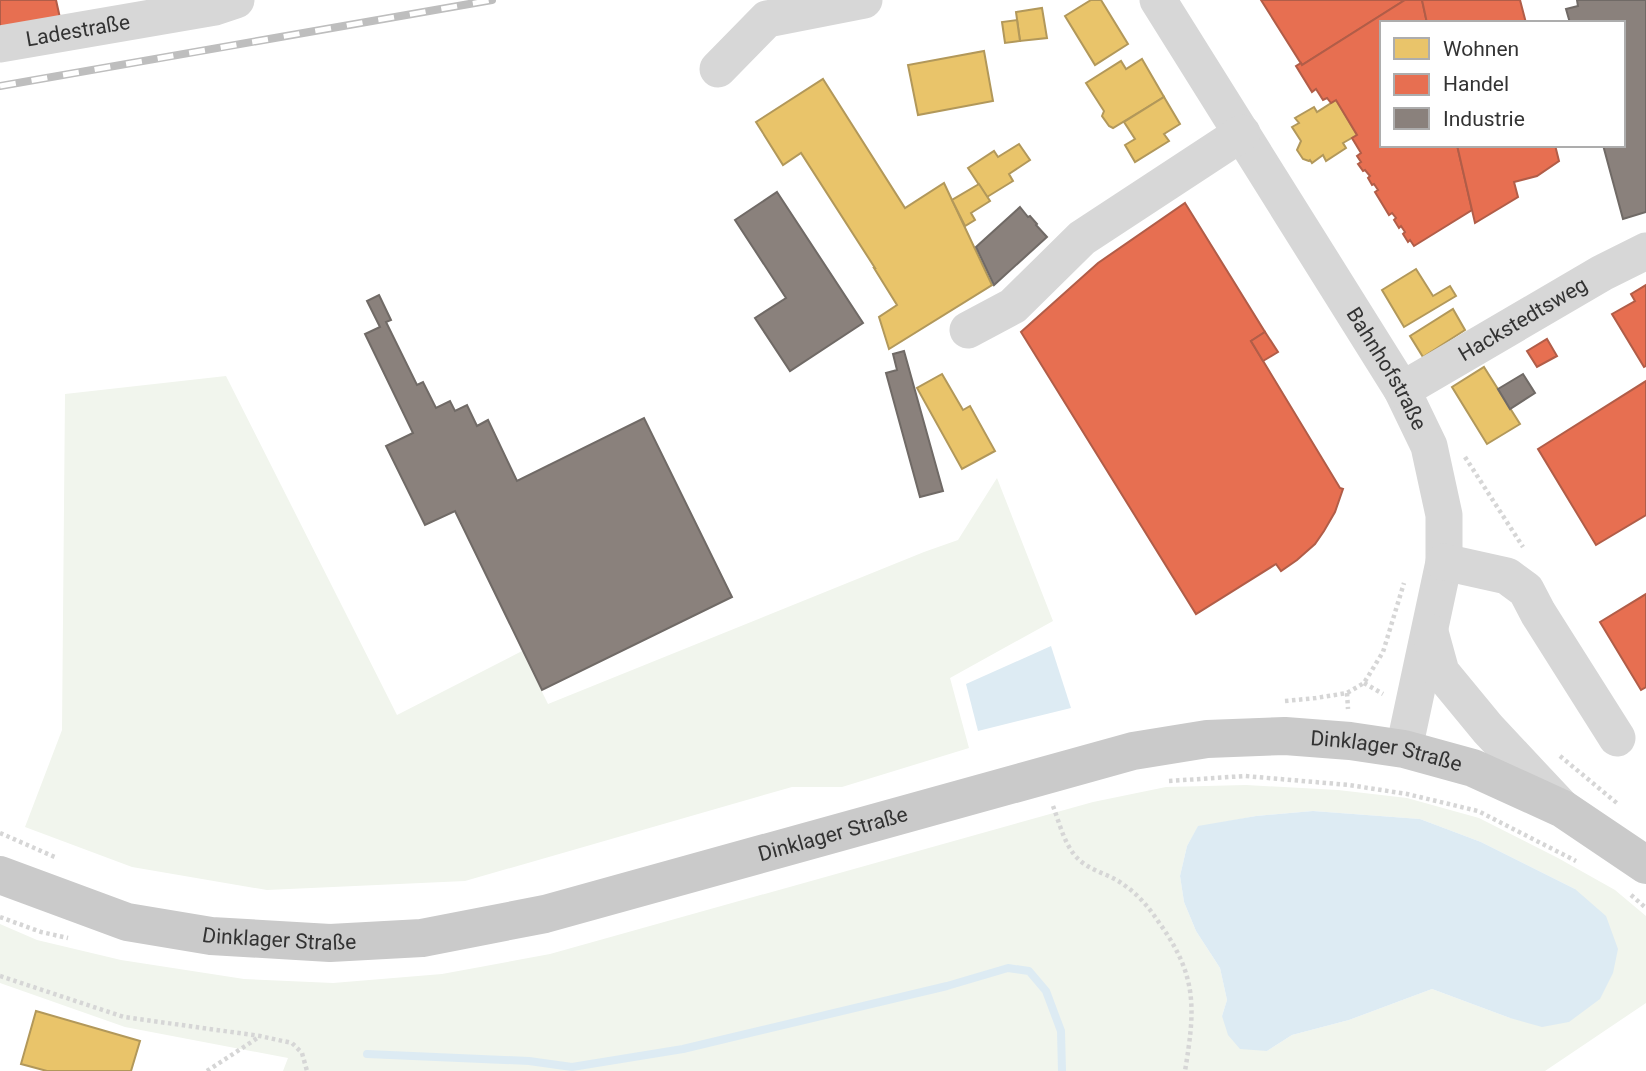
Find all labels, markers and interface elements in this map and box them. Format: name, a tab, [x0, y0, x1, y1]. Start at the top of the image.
street label: Ladestraße	[24, 10, 132, 51]
legend	[1380, 21, 1625, 147]
text: Wohnen	[1443, 37, 1519, 61]
text: Handel	[1443, 72, 1509, 96]
text: Industrie	[1443, 107, 1525, 131]
street label: Hackstedtsweg	[1454, 272, 1592, 366]
street label: Bahnhofstraße	[1341, 303, 1431, 434]
street label: Dinklager Straße	[1310, 726, 1465, 776]
street label: Dinklager Straße	[755, 802, 910, 866]
street label: Dinklager Straße	[201, 923, 357, 955]

